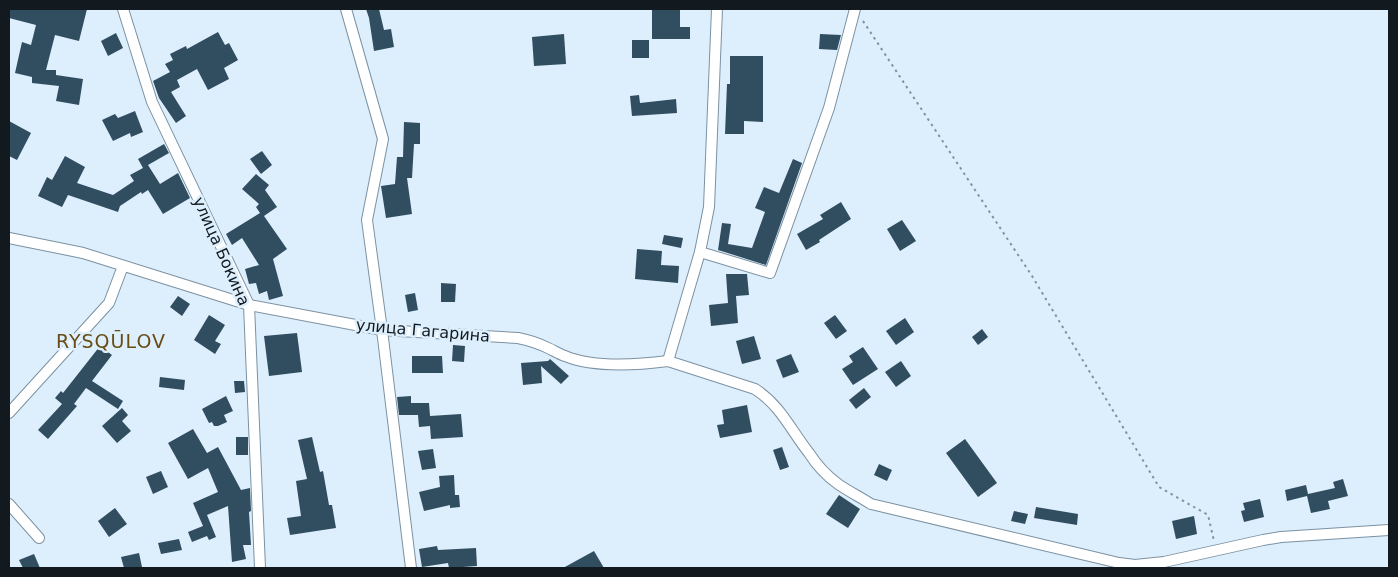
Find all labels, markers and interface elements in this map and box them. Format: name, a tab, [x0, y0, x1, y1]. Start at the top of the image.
street label: улица Бокина	[189, 194, 254, 308]
street label: улица Гагарина	[355, 315, 491, 346]
district label: RYSQŪLOV	[56, 329, 166, 352]

